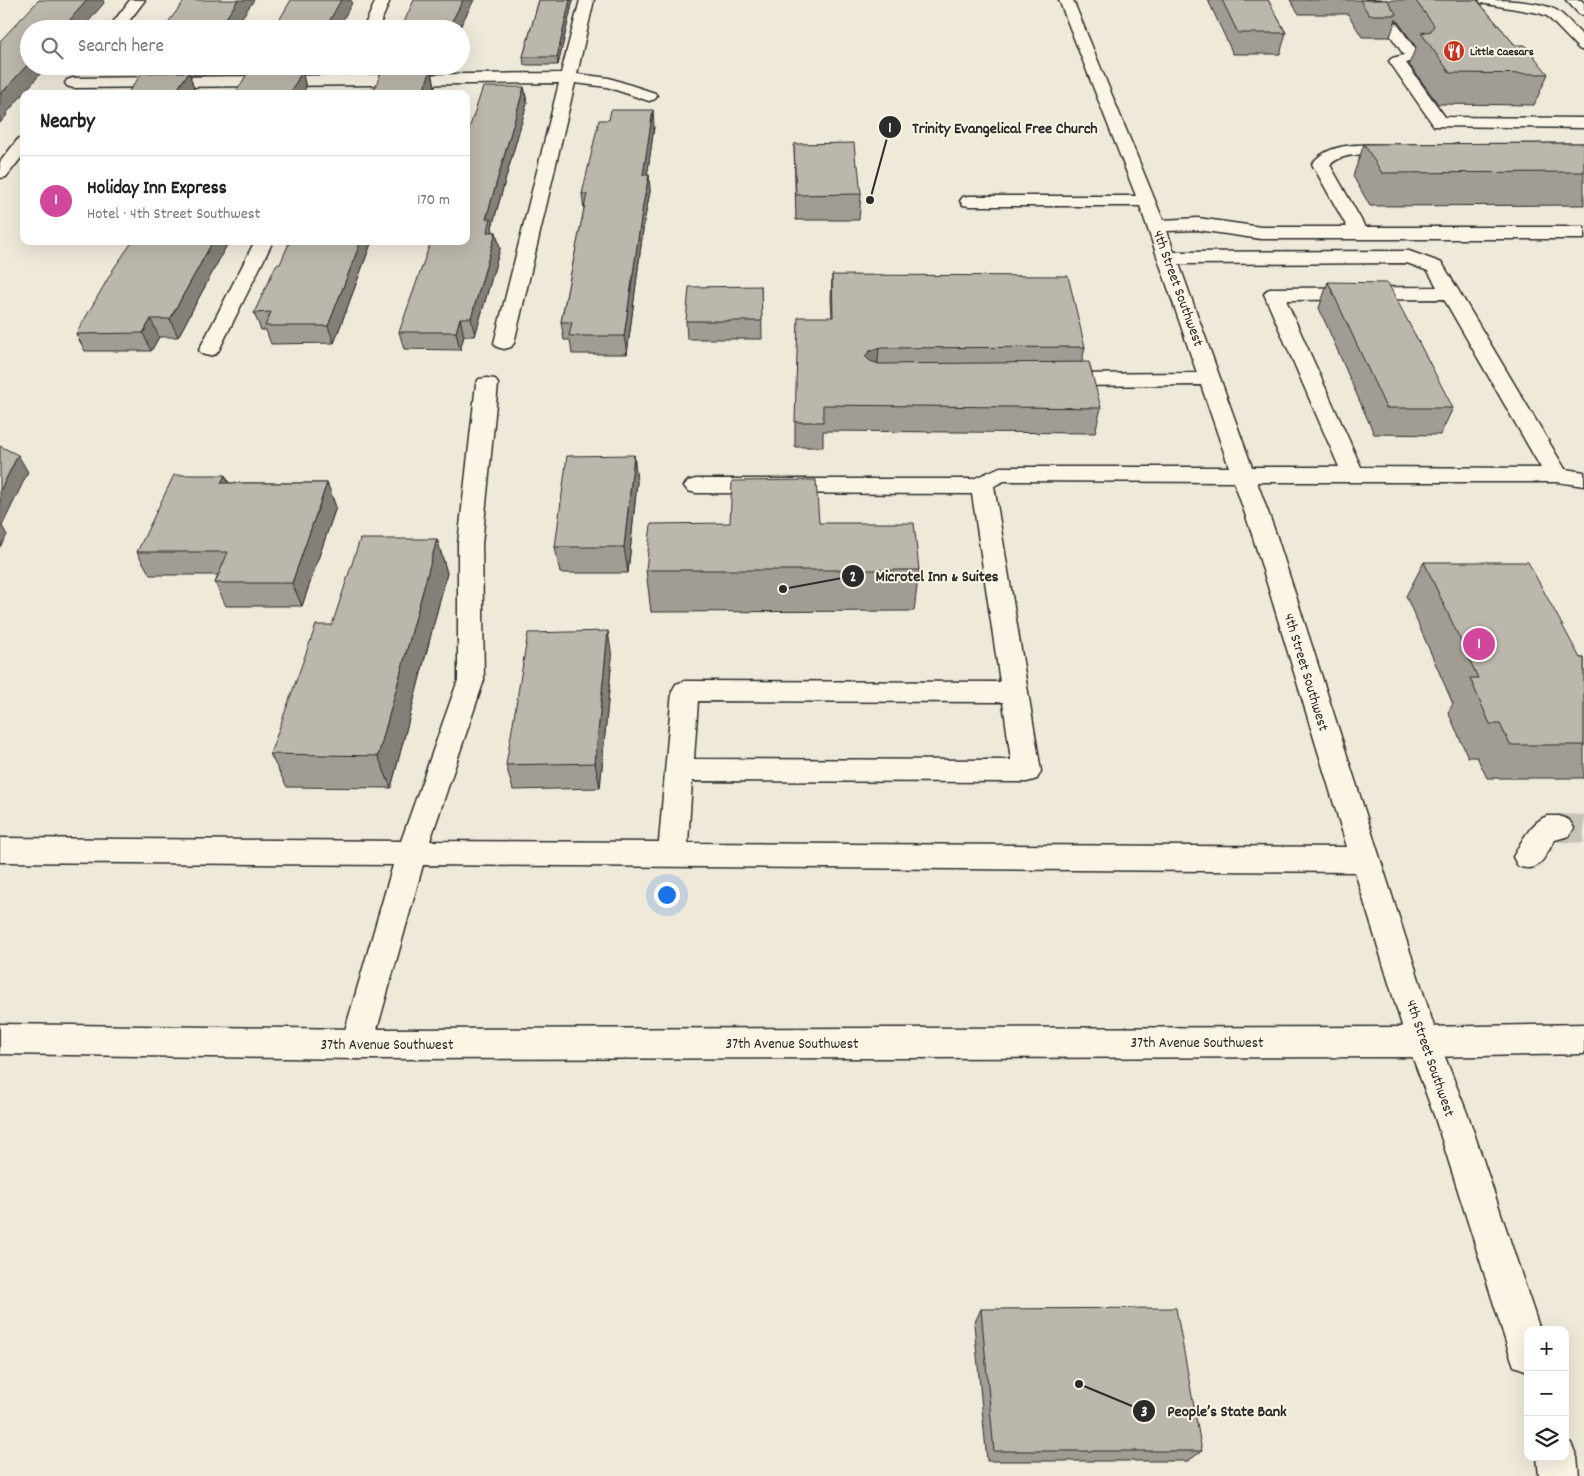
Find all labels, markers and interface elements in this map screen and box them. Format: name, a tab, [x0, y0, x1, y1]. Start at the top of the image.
search box	[20, 20, 470, 75]
icon: search	[38, 34, 66, 62]
text: Search here	[78, 34, 164, 61]
restaurant icon: Little Caesars	[1442, 39, 1466, 63]
place label: Little Caesars	[1470, 44, 1534, 61]
text: Nearby	[40, 108, 95, 138]
callout: Trinity Evangelical Free Church	[878, 111, 1108, 142]
text: 1	[888, 118, 892, 140]
text: Trinity Evangelical Free Church	[912, 118, 1098, 141]
text: Holiday Inn Express	[87, 176, 227, 203]
text: 1	[54, 189, 58, 212]
text: 170 m	[417, 189, 450, 212]
text: Hotel · 4th Street Southwest	[87, 203, 260, 226]
street label: 4th Street Southwest	[1146, 227, 1209, 350]
callout: Microtel Inn & Suites	[841, 560, 1008, 591]
text: Microtel Inn & Suites	[876, 566, 999, 589]
text: 2	[850, 567, 856, 589]
street label: 4th Street Southwest	[1277, 611, 1334, 735]
pin: 1	[1463, 625, 1495, 663]
your location	[654, 882, 680, 908]
street label: 4th Street Southwest	[1399, 997, 1460, 1120]
street label: 37th Avenue Southwest	[1131, 1033, 1264, 1055]
street label: 37th Avenue Southwest	[726, 1034, 859, 1056]
street label: 37th Avenue Southwest	[321, 1035, 454, 1057]
map controls	[1524, 1326, 1569, 1461]
button: +	[1524, 1326, 1569, 1371]
button: −	[1524, 1371, 1569, 1416]
callout: People’s State Bank	[1132, 1395, 1296, 1426]
text: People’s State Bank	[1167, 1401, 1287, 1424]
text: 3	[1141, 1402, 1148, 1424]
button: layers	[1524, 1416, 1569, 1461]

